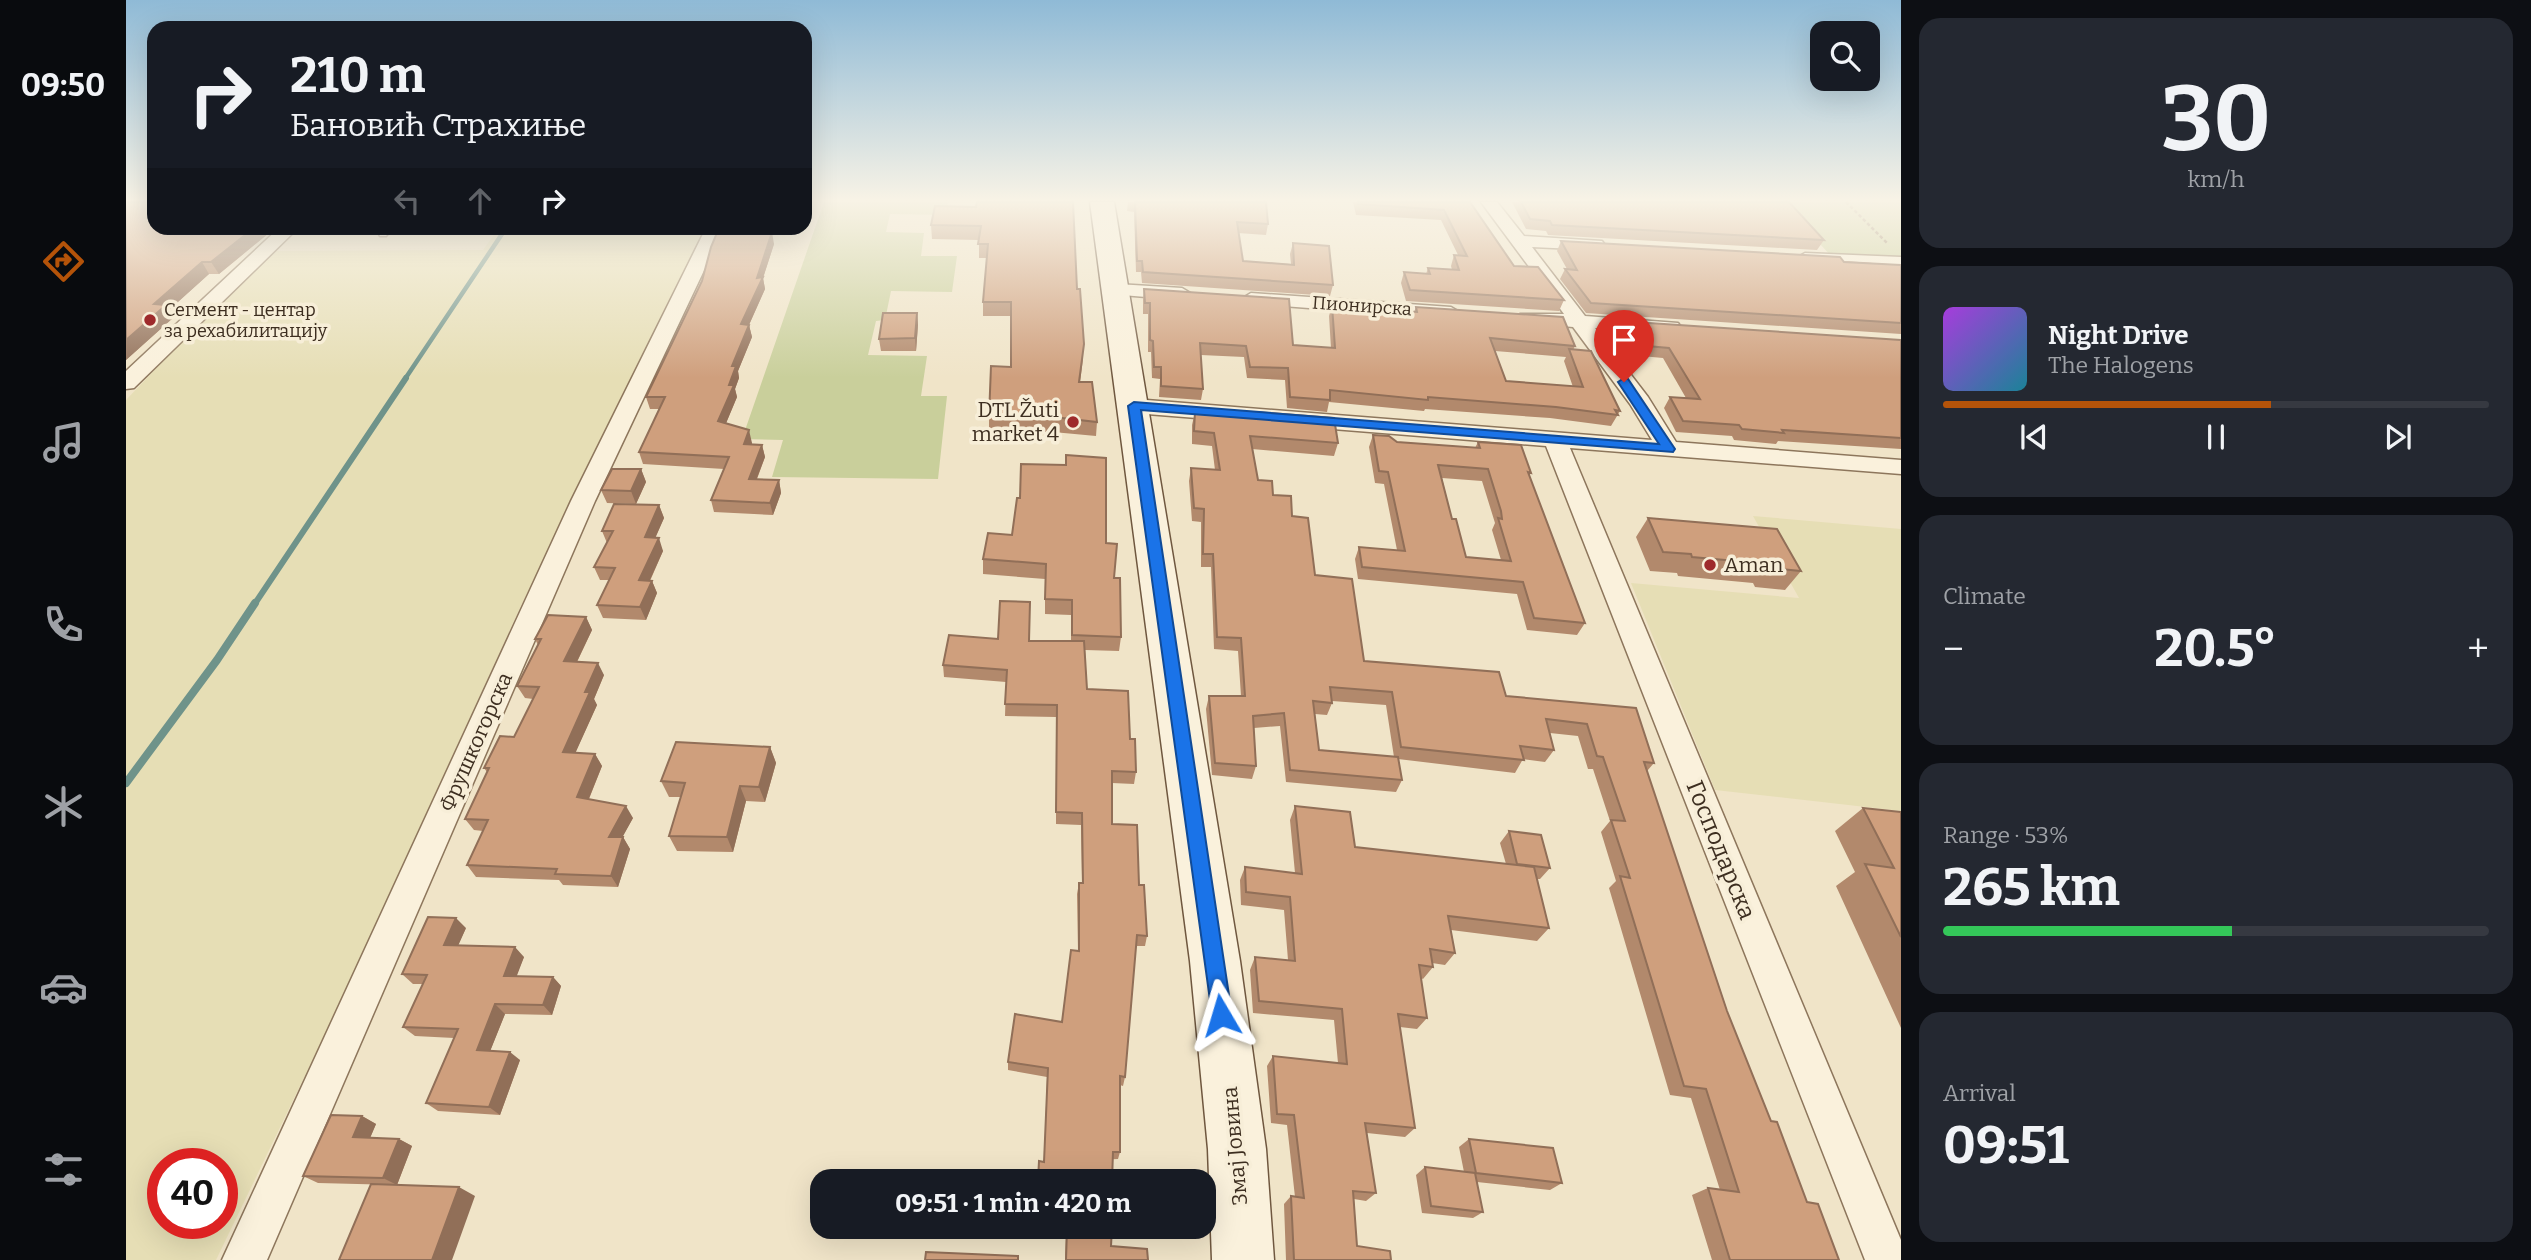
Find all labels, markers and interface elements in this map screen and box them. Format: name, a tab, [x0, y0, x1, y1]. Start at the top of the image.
map controls	[1810, 21, 1880, 91]
button: search	[1810, 21, 1880, 91]
text: 210 m	[290, 46, 425, 105]
icon: right	[175, 49, 266, 140]
text: 30	[2161, 65, 2271, 174]
text: 09:50	[21, 66, 105, 104]
text: Бановић Страхиње	[290, 106, 586, 144]
text: km/h	[2188, 165, 2244, 193]
icon: left	[388, 182, 426, 220]
icon: ahead	[461, 182, 499, 220]
icon: right	[534, 182, 572, 220]
icon: directions	[39, 237, 88, 286]
street label: Пионирска	[1311, 292, 1413, 320]
place label: Сегмент - центар за рехабилитацију	[164, 299, 328, 342]
pin	[1594, 310, 1654, 382]
marker: Сегмент - центар за рехабилитацију	[142, 312, 158, 328]
text: Night Drive	[2048, 320, 2189, 351]
icon: arrive	[1605, 321, 1643, 359]
text: The Halogens	[2048, 351, 2194, 379]
place label: DTL Žuti market 4	[972, 397, 1059, 447]
marker: DTL Žuti market 4	[1065, 414, 1081, 430]
icon: music	[39, 418, 88, 467]
icon: previous	[2015, 418, 2053, 456]
icon: pause	[2197, 418, 2235, 456]
icon: next	[2379, 418, 2417, 456]
place label: Aman	[1724, 552, 1783, 578]
marker: Aman	[1702, 557, 1718, 573]
text: Climate	[1943, 582, 2026, 610]
icon: phone	[39, 600, 88, 649]
text: 20.5°	[2154, 617, 2277, 680]
text: −	[1943, 626, 1964, 672]
text: +	[2467, 626, 2489, 672]
street label: Фрушкогорска	[434, 668, 518, 816]
street label: Господарска	[1680, 777, 1762, 923]
icon: climate	[39, 782, 88, 831]
text: Range · 53%	[1943, 821, 2068, 849]
text: 265 km	[1943, 856, 2120, 919]
icon: car	[39, 963, 88, 1012]
position arrow	[1184, 978, 1258, 1052]
text: Arrival	[1943, 1079, 2016, 1107]
street label: Змај Јовина	[1217, 1085, 1253, 1207]
text: 09:51	[1943, 1114, 2069, 1177]
icon: filters	[39, 1145, 88, 1194]
speed limit sign: 40	[147, 1148, 238, 1239]
text: 09:51 · 1 min · 420 m	[895, 1188, 1131, 1219]

